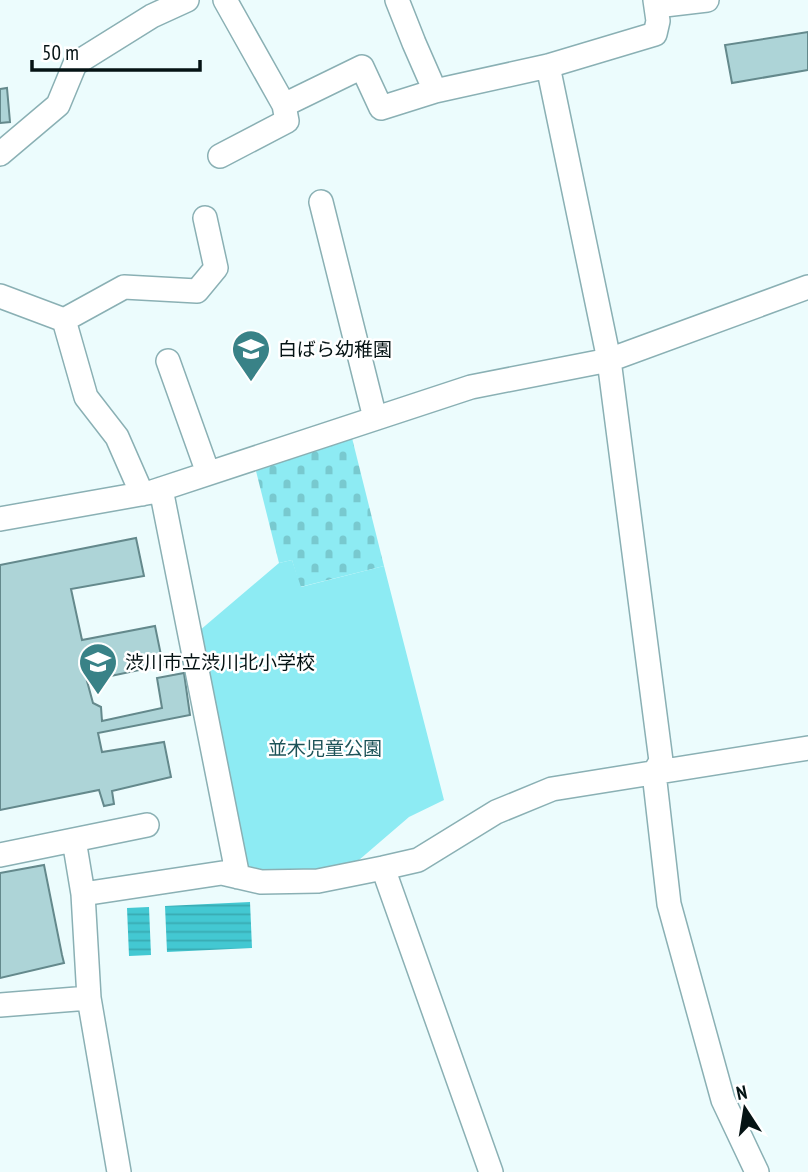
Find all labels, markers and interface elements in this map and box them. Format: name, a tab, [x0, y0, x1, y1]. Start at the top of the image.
scale bar	[32, 28, 200, 72]
text: 50 m	[42, 39, 79, 66]
school or university icon: 白ばら幼稚園	[230, 328, 272, 383]
place label: 白ばら幼稚園	[278, 337, 392, 361]
school or university icon: 渋川市立渋川北小学校	[77, 641, 119, 696]
place label: 渋川市立渋川北小学校	[125, 650, 315, 674]
park label: 並木児童公園	[268, 736, 382, 760]
north arrow	[710, 1074, 780, 1144]
text: N	[734, 1080, 749, 1105]

